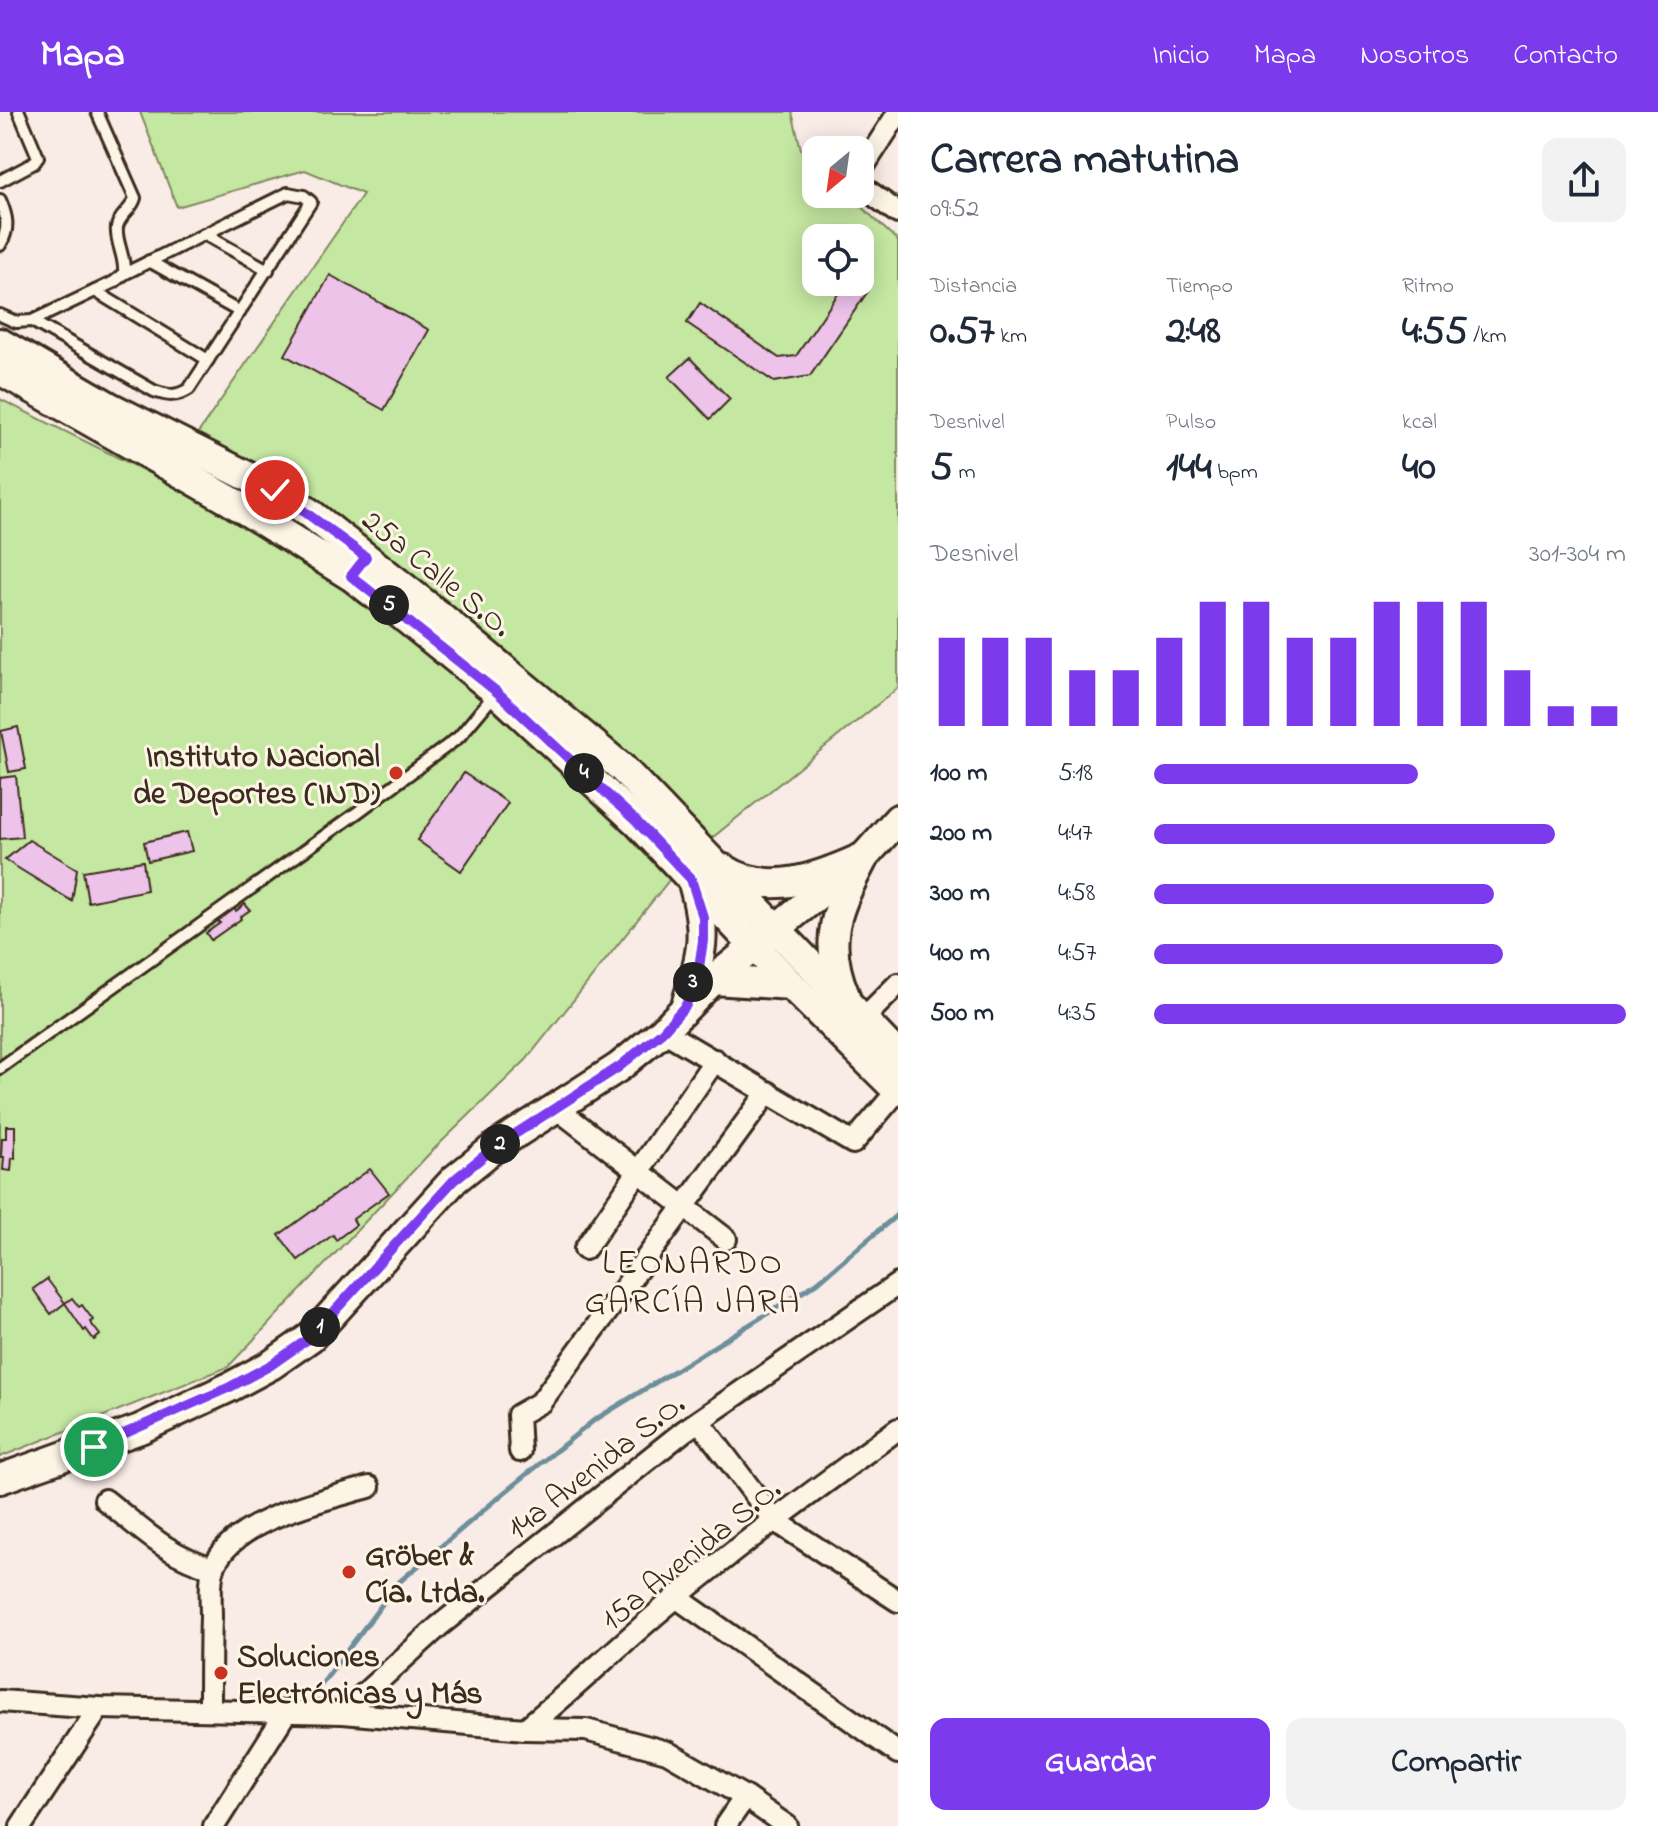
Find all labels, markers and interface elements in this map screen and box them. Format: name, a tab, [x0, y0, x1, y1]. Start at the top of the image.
text: Mapa	[40, 28, 125, 84]
text: Inicio	[1152, 36, 1210, 77]
text: Mapa	[1254, 36, 1316, 77]
text: Nosotros	[1360, 36, 1469, 77]
text: Contacto	[1513, 36, 1618, 77]
text: Carrera matutina	[930, 129, 1239, 193]
north arrow	[802, 136, 874, 208]
map controls	[802, 136, 874, 296]
button: share	[1542, 138, 1626, 222]
text: 09:52	[930, 191, 979, 229]
button: locate	[802, 224, 874, 296]
text: Distancia	[930, 271, 1017, 303]
text: Tiempo	[1166, 271, 1233, 303]
text: Ritmo	[1402, 271, 1454, 303]
text: 0.57	[930, 303, 995, 362]
text: 2:48	[1166, 303, 1221, 362]
text: 4:55	[1402, 303, 1468, 362]
text: km	[995, 321, 1027, 353]
text: /km	[1468, 321, 1507, 353]
text: Desnivel	[930, 407, 1005, 439]
text: Pulso	[1166, 407, 1216, 439]
text: kcal	[1402, 407, 1437, 439]
text: 5	[930, 439, 953, 498]
text: 144	[1166, 439, 1212, 498]
text: 40	[1402, 439, 1436, 498]
pin	[241, 456, 309, 524]
text: m	[953, 457, 975, 489]
text: bpm	[1212, 457, 1258, 489]
icon: check	[253, 468, 297, 512]
street label: 25a Calle S.O.	[355, 500, 521, 644]
text: Desnivel	[930, 536, 1018, 574]
text: 301–304 m	[1529, 536, 1626, 574]
pin: 5	[369, 585, 409, 625]
place label: Instituto Nacional de Deportes (IND)	[133, 735, 381, 819]
pin: 4	[564, 753, 604, 793]
text: 100 m	[930, 755, 987, 793]
text: 5:18	[1058, 755, 1093, 793]
text: 4	[579, 757, 589, 789]
marker: Instituto Nacional de Deportes (IND)	[387, 764, 405, 782]
text: 200 m	[930, 815, 992, 853]
text: 4:47	[1058, 815, 1092, 853]
text: 300 m	[930, 875, 990, 913]
text: 4:58	[1058, 875, 1096, 913]
text: 400 m	[930, 935, 990, 973]
text: 4:57	[1058, 935, 1097, 973]
pin: 3	[673, 962, 713, 1002]
text: 3	[688, 966, 698, 998]
text: 500 m	[930, 995, 994, 1033]
text: 4:35	[1058, 995, 1097, 1033]
pin: 2	[480, 1124, 520, 1164]
text: 2	[495, 1128, 505, 1160]
district label: LEONARDO GARCÍA JARA	[585, 1240, 801, 1329]
pin: 1	[300, 1307, 340, 1347]
text: 1	[317, 1311, 324, 1343]
street label: 14a Avenida S.O.	[498, 1383, 697, 1553]
pin	[60, 1413, 128, 1481]
icon: arrive	[72, 1425, 116, 1469]
street label: 15a Avenida S.O.	[592, 1468, 793, 1643]
place label: Gröber & Cía. Ltda.	[365, 1534, 485, 1618]
marker: Gröber & Cía. Ltda.	[340, 1563, 358, 1581]
place label: Soluciones Electrónicas y Más	[237, 1635, 483, 1720]
marker: Soluciones Electrónicas y Más	[212, 1664, 230, 1682]
button: Guardar	[930, 1718, 1270, 1810]
button: Compartir	[1286, 1718, 1626, 1810]

